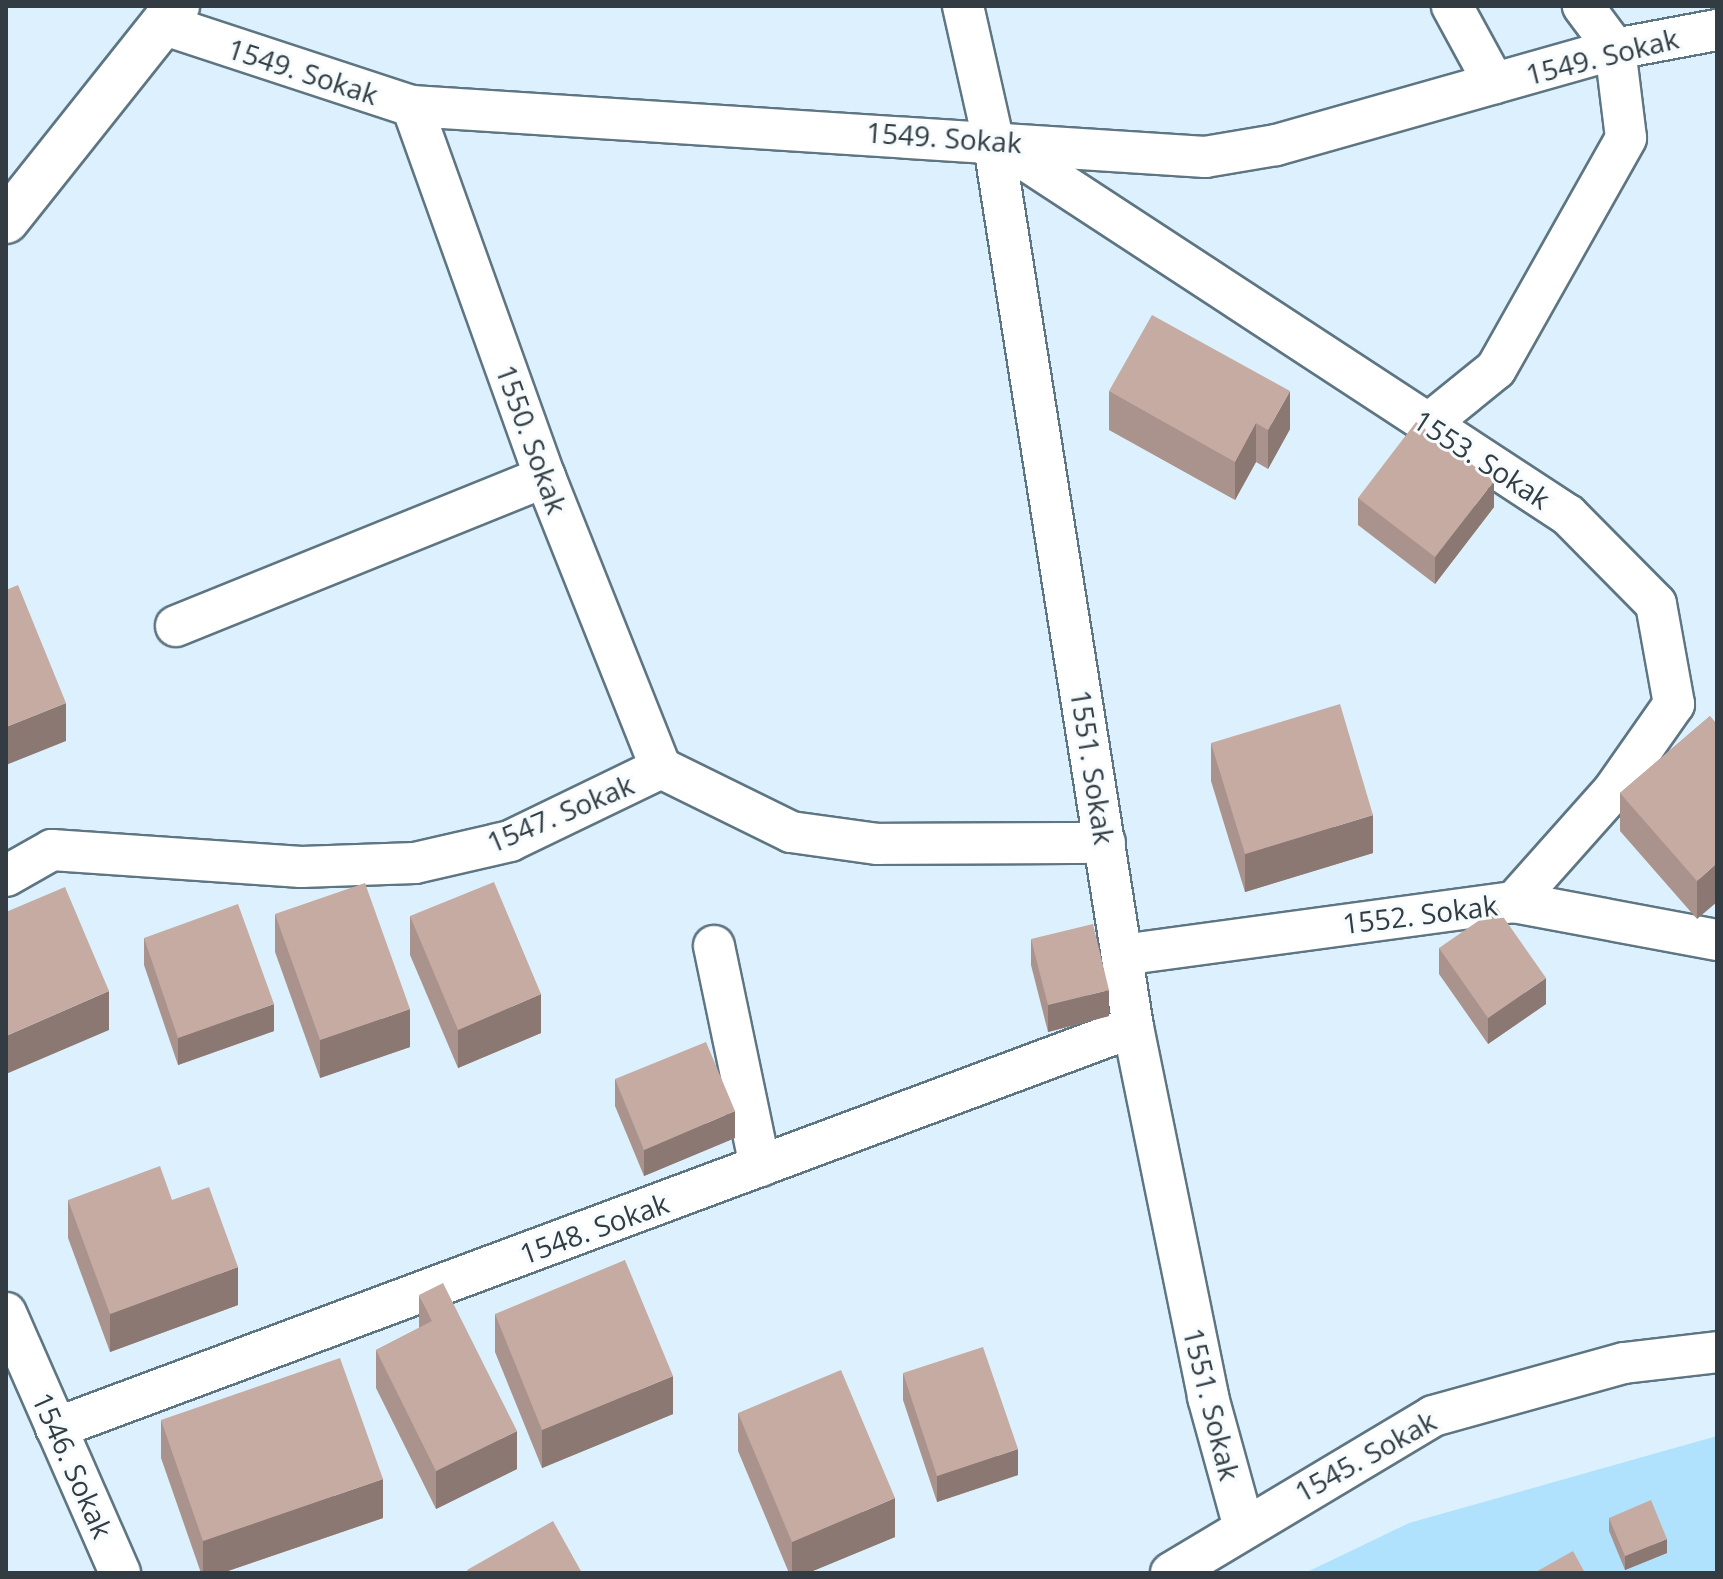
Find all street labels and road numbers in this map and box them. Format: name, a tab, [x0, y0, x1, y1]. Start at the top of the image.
street label: 1549. Sokak	[1522, 21, 1682, 91]
street label: 1549. Sokak	[224, 31, 382, 111]
street label: 1549. Sokak	[865, 115, 1023, 159]
street label: 1550. Sokak	[490, 360, 574, 518]
street label: 1553. Sokak	[1407, 402, 1557, 516]
street label: 1551. Sokak	[1064, 687, 1122, 847]
street label: 1547. Sokak	[482, 767, 638, 859]
street label: 1552. Sokak	[1341, 888, 1499, 940]
street label: 1548. Sokak	[515, 1186, 673, 1270]
street label: 1551. Sokak	[1177, 1324, 1247, 1484]
street label: 1546. Sokak	[26, 1387, 120, 1543]
street label: 1545. Sokak	[1289, 1404, 1441, 1508]

